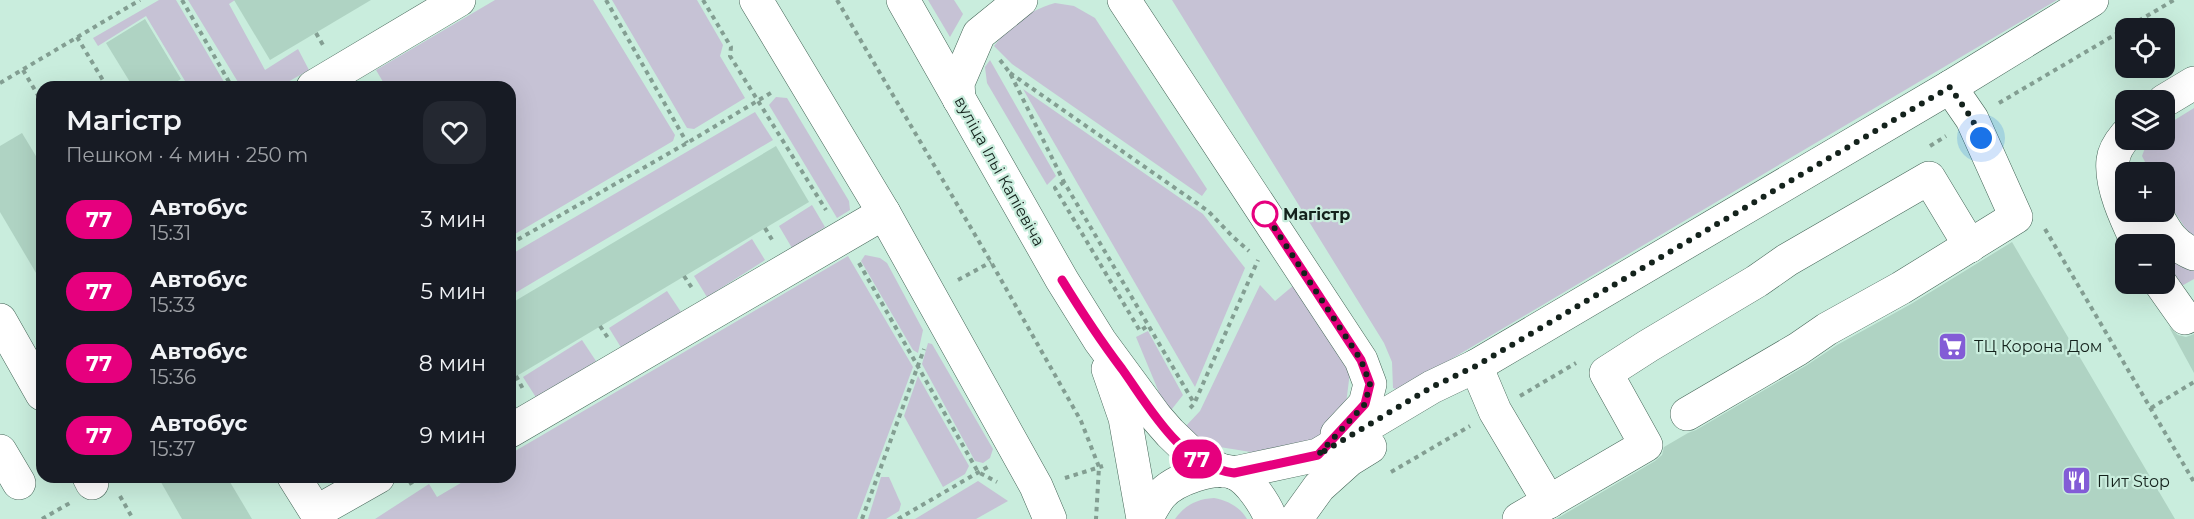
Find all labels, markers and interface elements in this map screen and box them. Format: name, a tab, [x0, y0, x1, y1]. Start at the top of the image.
map controls	[2115, 18, 2175, 294]
button: locate	[2115, 18, 2175, 78]
button: layers	[2115, 90, 2175, 150]
street label: вуліца Ільі Капіевіча	[950, 93, 1049, 249]
button: heart	[423, 101, 486, 164]
text: Магістр	[66, 103, 182, 137]
your location	[1966, 123, 1996, 153]
text: Пешком · 4 мин · 250 m	[66, 143, 308, 167]
button: +	[2115, 162, 2175, 222]
text: Автобус	[150, 194, 248, 221]
marker: Магістр	[1252, 201, 1278, 227]
place label: Магістр	[1283, 205, 1350, 224]
text: 3 мин	[420, 206, 486, 233]
text: 77	[86, 207, 112, 232]
text: 15:31	[150, 221, 191, 245]
button: −	[2115, 234, 2175, 294]
text: Автобус	[150, 266, 248, 293]
text: 5 мин	[420, 278, 486, 305]
text: 77	[86, 279, 112, 304]
text: 15:33	[150, 293, 195, 317]
supermarket icon: ТЦ Корона Дом	[1937, 330, 1969, 362]
place label: ТЦ Корона Дом	[1974, 337, 2103, 356]
text: Автобус	[150, 338, 248, 365]
text: 8 мин	[419, 350, 486, 377]
text: 77	[86, 351, 112, 376]
text: 15:36	[150, 365, 196, 389]
text: Автобус	[150, 410, 248, 437]
text: 9 мин	[419, 422, 486, 449]
text: 77	[86, 423, 112, 448]
text: 15:37	[150, 437, 196, 461]
line badge: 77	[1170, 440, 1224, 478]
text: 77	[1184, 447, 1210, 472]
restaurant icon: Пит Stop	[2060, 465, 2092, 497]
place label: Пит Stop	[2097, 472, 2170, 491]

